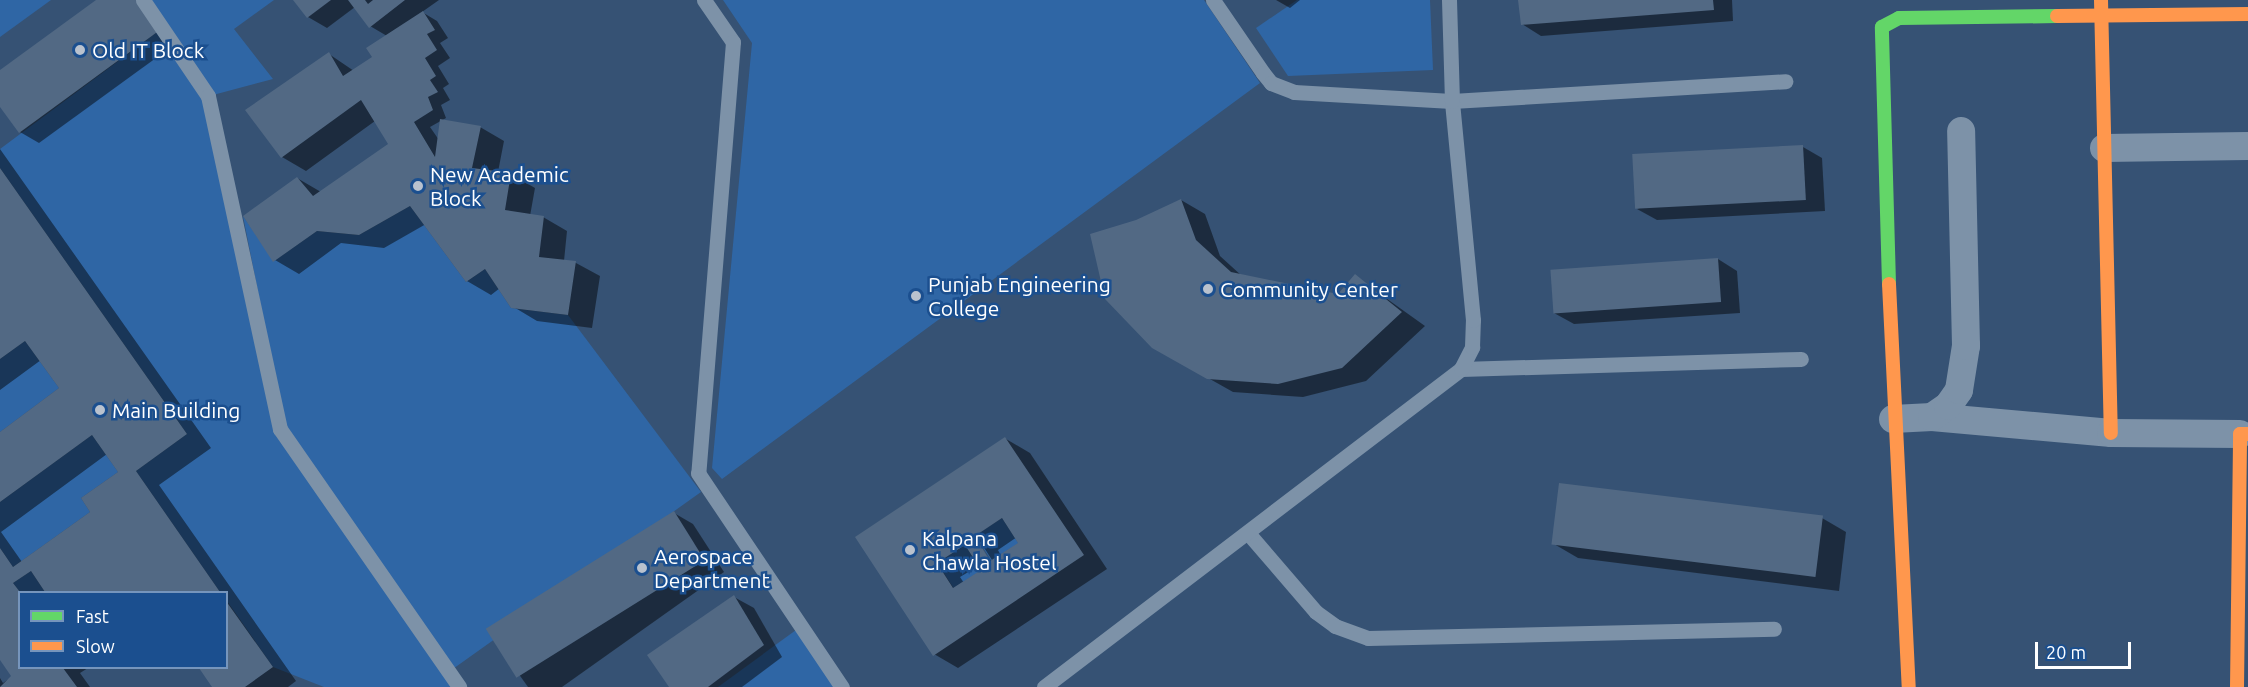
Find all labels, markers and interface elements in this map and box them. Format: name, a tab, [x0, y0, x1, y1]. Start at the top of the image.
place label: Old IT Block	[92, 37, 204, 63]
marker: Old IT Block	[73, 43, 87, 57]
place label: New Academic Block	[430, 161, 569, 211]
marker: New Academic Block	[411, 179, 425, 193]
place label: Punjab Engineering College	[928, 271, 1111, 321]
place label: Community Center	[1220, 276, 1398, 302]
marker: Community Center	[1201, 282, 1215, 296]
marker: Punjab Engineering College	[909, 289, 923, 303]
place label: Main Building	[112, 397, 240, 423]
marker: Main Building	[93, 403, 107, 417]
place label: Kalpana Chawla Hostel	[922, 525, 1056, 575]
place label: Aerospace Department	[654, 543, 770, 593]
marker: Kalpana Chawla Hostel	[903, 543, 917, 557]
marker: Aerospace Department	[635, 561, 649, 575]
legend	[18, 591, 228, 669]
text: Fast	[76, 606, 109, 626]
scale bar	[2038, 630, 2134, 668]
text: Slow	[76, 636, 115, 656]
text: 20 m	[2046, 642, 2086, 662]

